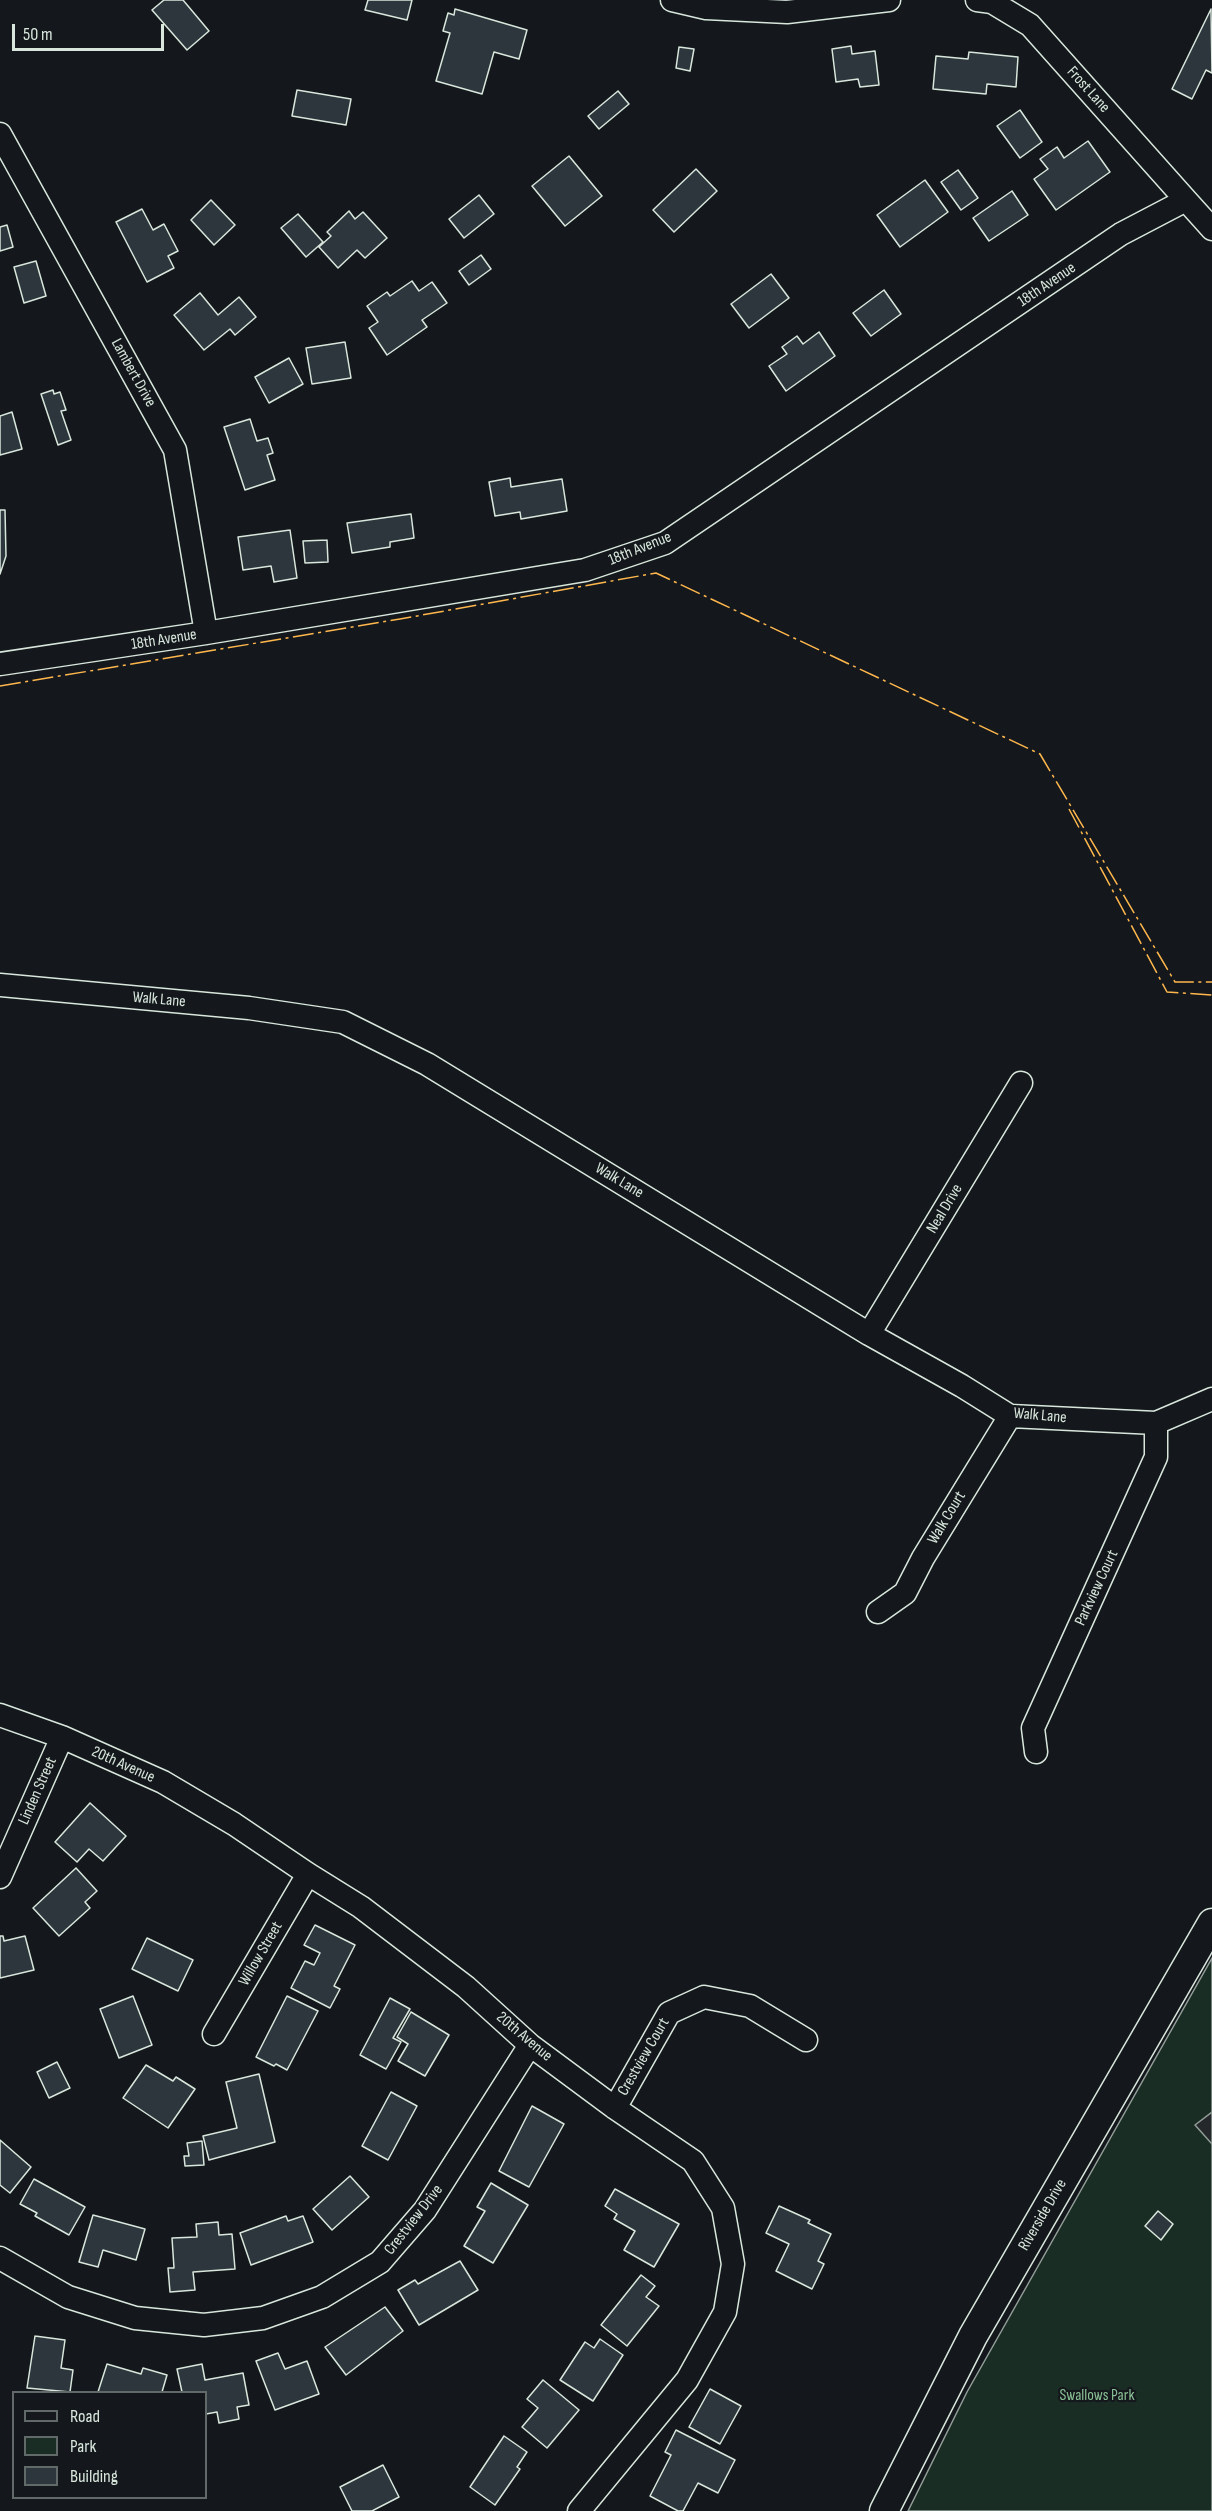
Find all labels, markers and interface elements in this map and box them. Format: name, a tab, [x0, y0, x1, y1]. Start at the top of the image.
scale bar	[15, 12, 166, 50]
text: 50 m	[23, 24, 53, 45]
street label: Frost Lane	[1062, 63, 1114, 117]
street label: 18th Avenue	[1014, 259, 1080, 311]
street label: Lambert Drive	[106, 335, 160, 411]
street label: 18th Avenue	[606, 528, 674, 570]
street label: 18th Avenue	[130, 625, 198, 655]
street label: Walk Lane	[132, 988, 186, 1012]
street label: Walk Lane	[591, 1159, 647, 1203]
street label: Neal Drive	[923, 1181, 967, 1237]
street label: Walk Lane	[1013, 1404, 1067, 1428]
street label: Walk Court	[924, 1488, 970, 1548]
street label: Parkview Court	[1071, 1547, 1123, 1629]
street label: 20th Avenue	[88, 1743, 158, 1787]
street label: Linden Street	[15, 1754, 61, 1828]
street label: Willow Street	[235, 1918, 287, 1990]
street label: 20th Avenue	[492, 2008, 556, 2066]
street label: Crestview Court	[614, 2015, 674, 2099]
street label: Riverside Drive	[1015, 2176, 1071, 2254]
street label: Crestview Drive	[381, 2181, 447, 2259]
park label: Swallows Park	[1060, 2386, 1134, 2406]
legend	[12, 2391, 207, 2499]
text: Road	[70, 2406, 100, 2427]
text: Park	[70, 2436, 96, 2457]
text: Building	[70, 2466, 118, 2487]

